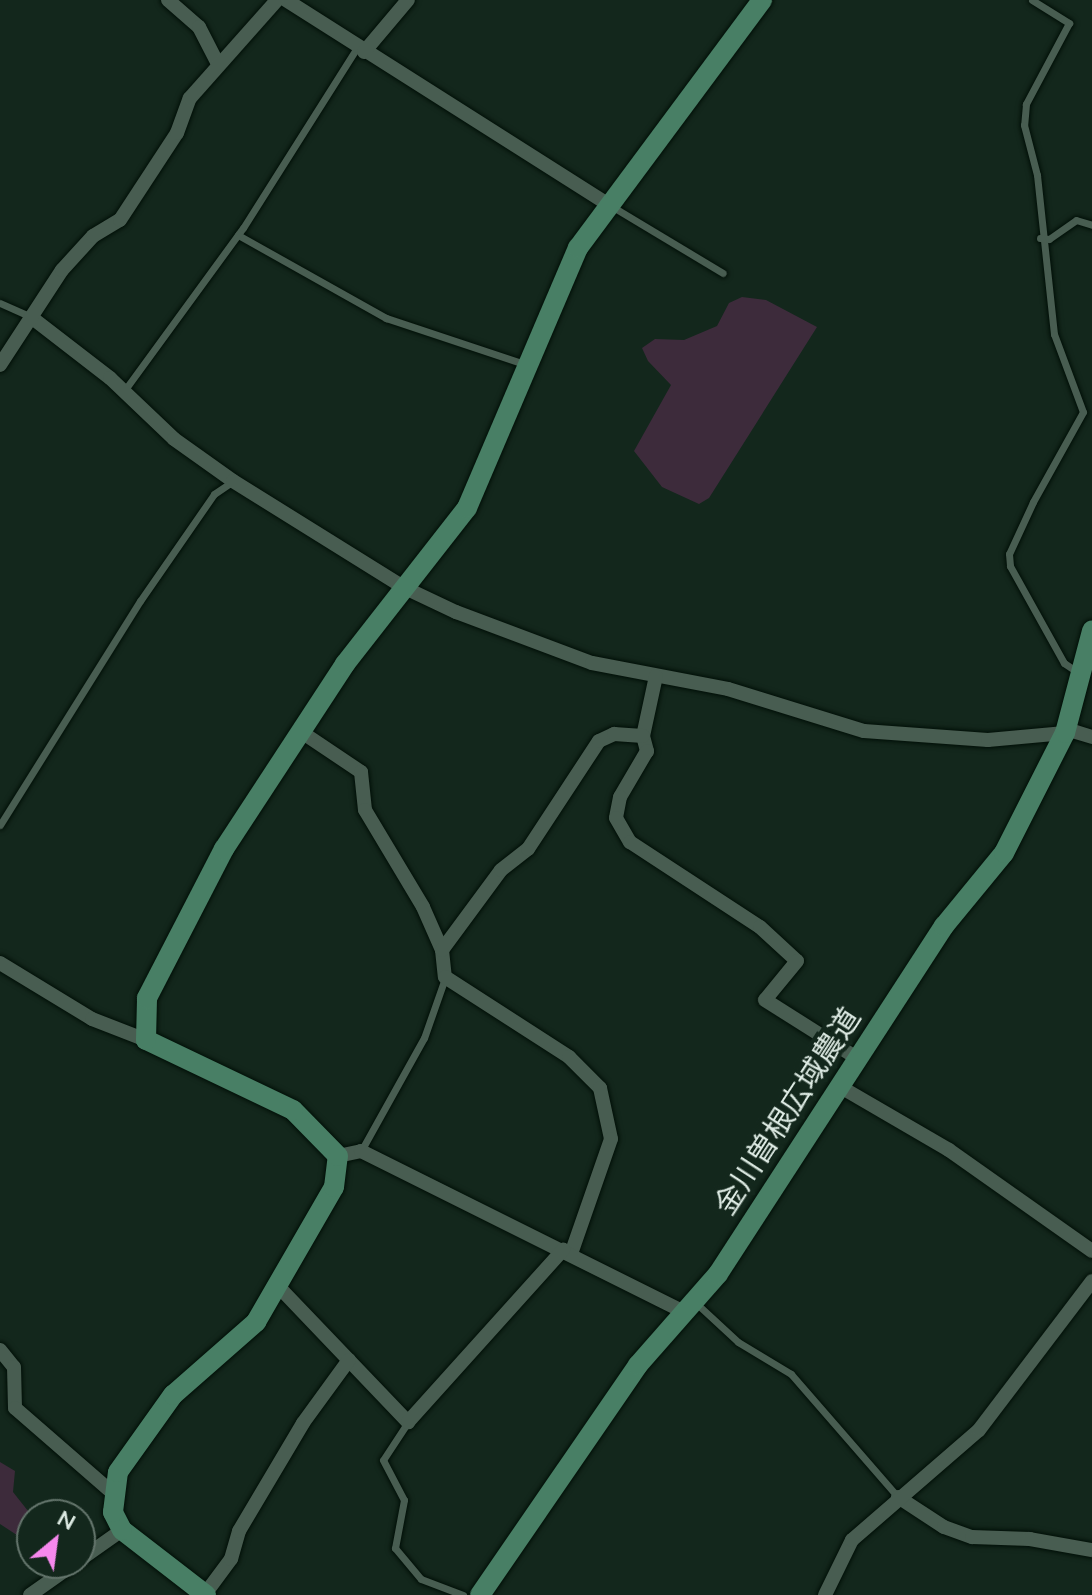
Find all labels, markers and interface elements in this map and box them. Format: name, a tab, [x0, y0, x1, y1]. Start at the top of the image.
street label: 金川曽根広域農道	[707, 1001, 867, 1221]
north arrow	[16, 1499, 96, 1579]
text: N	[53, 1503, 81, 1536]

